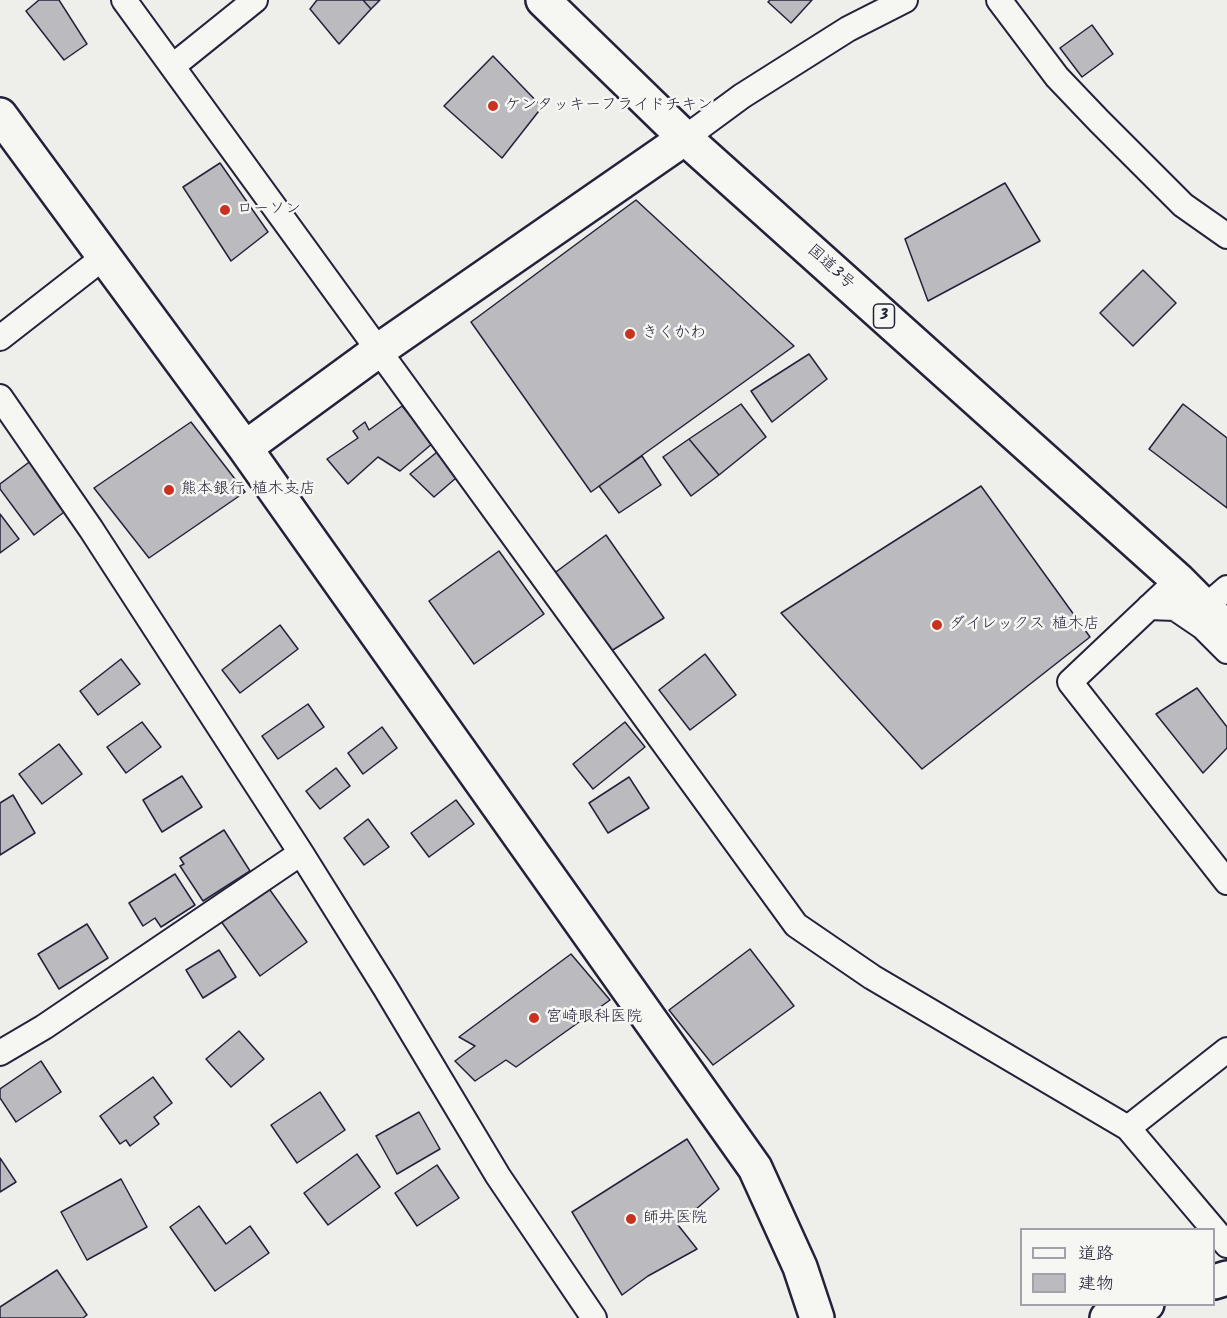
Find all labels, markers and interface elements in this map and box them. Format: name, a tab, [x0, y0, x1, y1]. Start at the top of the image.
place label: ケンタッキーフライドチキン	[505, 96, 713, 116]
marker: ケンタッキーフライドチキン	[486, 99, 500, 113]
place label: ローソン	[237, 200, 301, 220]
marker: ローソン	[218, 203, 232, 217]
street label: 国道3号	[802, 242, 858, 294]
road number: 3	[874, 304, 894, 328]
place label: きくかわ	[642, 324, 706, 344]
marker: きくかわ	[623, 327, 637, 341]
place label: 熊本銀行 植木支店	[181, 480, 315, 500]
marker: 熊本銀行 植木支店	[162, 483, 176, 497]
place label: ダイレックス 植木店	[949, 615, 1099, 635]
marker: ダイレックス 植木店	[930, 618, 944, 632]
place label: 宮崎眼科医院	[546, 1008, 642, 1028]
marker: 宮崎眼科医院	[527, 1011, 541, 1025]
place label: 師井医院	[643, 1209, 707, 1229]
marker: 師井医院	[624, 1212, 638, 1226]
legend	[1020, 1228, 1215, 1306]
text: 道路	[1078, 1240, 1114, 1269]
text: 建物	[1078, 1270, 1114, 1299]

